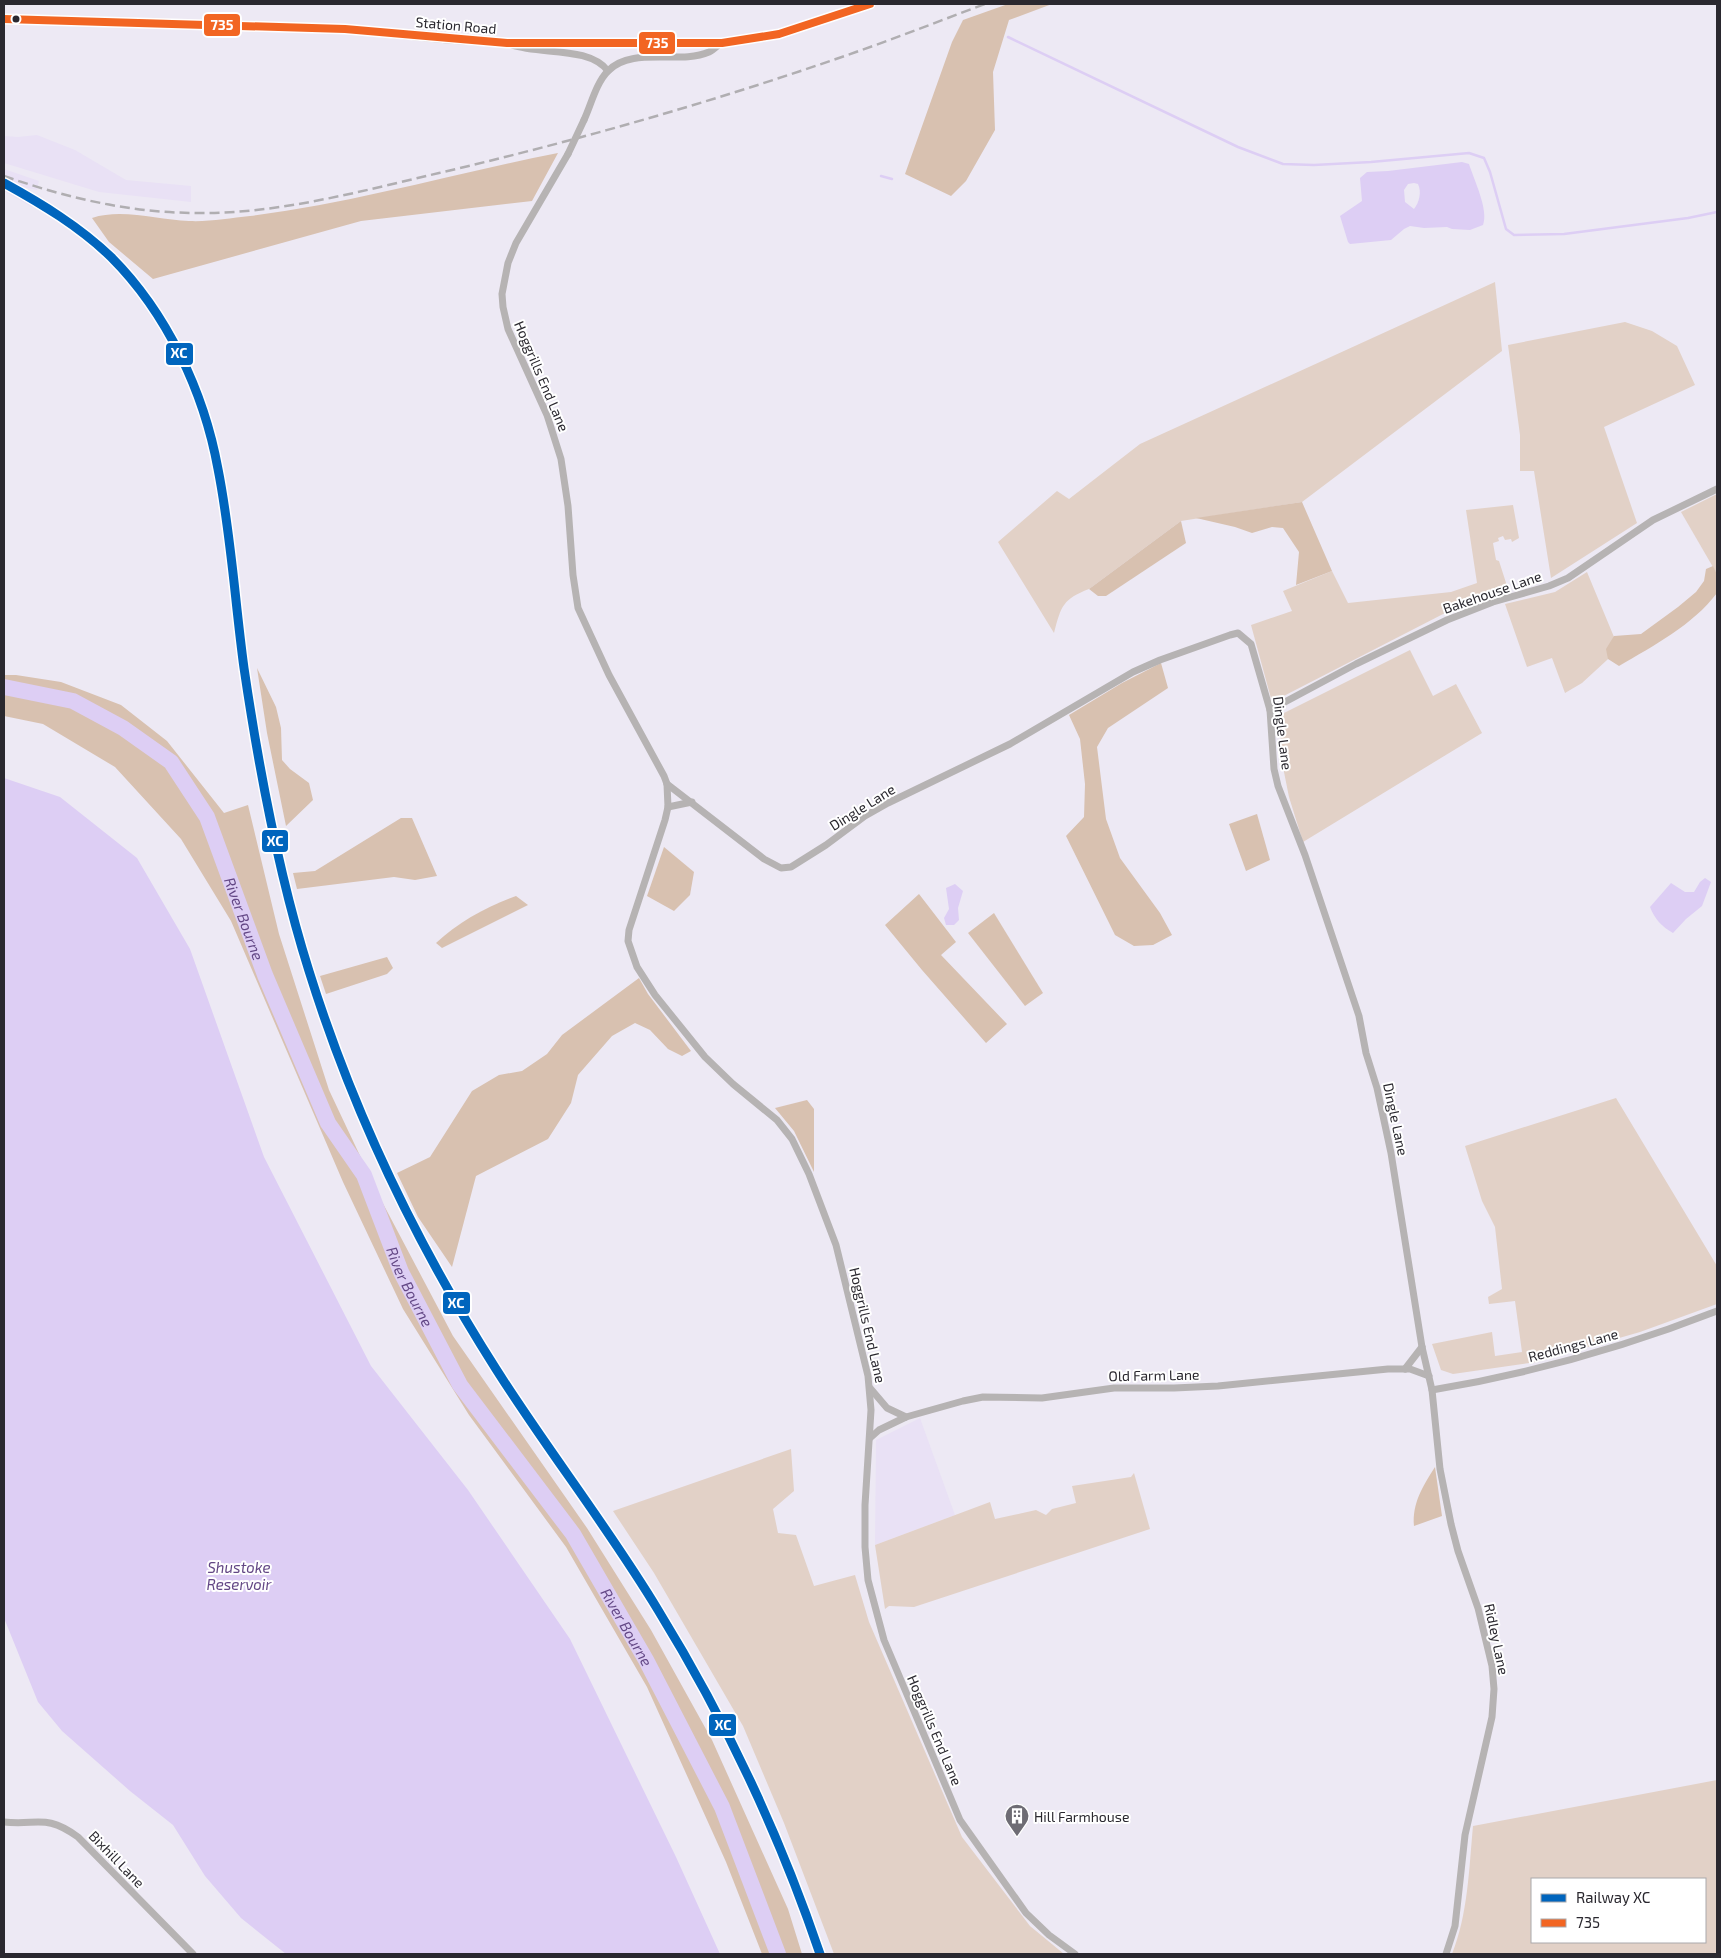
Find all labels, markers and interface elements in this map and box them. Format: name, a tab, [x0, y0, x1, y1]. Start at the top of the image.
line badge: 735	[203, 13, 241, 37]
street label: Station Road	[415, 13, 497, 37]
unlabelled marker	[11, 14, 21, 24]
text: 735	[210, 16, 234, 33]
line badge: 735	[638, 31, 676, 55]
text: 735	[645, 34, 669, 51]
street label: Hoggrills End Lane	[511, 318, 573, 434]
line badge: XC	[165, 342, 194, 366]
text: XC	[171, 344, 187, 361]
street label: Bakehouse Lane	[1440, 567, 1544, 617]
street label: Dingle Lane	[1270, 695, 1296, 771]
street label: Dingle Lane	[826, 780, 898, 834]
line badge: XC	[261, 829, 289, 853]
text: XC	[267, 832, 283, 849]
water label: River Bourne	[221, 875, 268, 963]
street label: Dingle Lane	[1380, 1081, 1412, 1157]
water label: River Bourne	[383, 1244, 437, 1330]
street label: Hoggrills End Lane	[846, 1266, 890, 1384]
line badge: XC	[442, 1291, 471, 1315]
text: XC	[448, 1294, 464, 1311]
street label: Reddings Lane	[1526, 1325, 1620, 1365]
street label: Old Farm Lane	[1108, 1366, 1200, 1384]
water label: Shustoke Reservoir	[207, 1558, 272, 1593]
water label: River Bourne	[597, 1585, 656, 1669]
street label: Ridley Lane	[1481, 1602, 1513, 1676]
street label: Hoggrills End Lane	[904, 1672, 966, 1788]
line badge: XC	[708, 1713, 737, 1737]
text: XC	[715, 1716, 731, 1733]
building icon: Hill Farmhouse	[1004, 1803, 1030, 1837]
place label: Hill Farmhouse	[1034, 1808, 1129, 1825]
street label: Bixhill Lane	[86, 1827, 148, 1891]
legend	[1531, 1878, 1706, 1943]
text: Railway XC	[1576, 1888, 1651, 1906]
text: 735	[1576, 1913, 1600, 1931]

